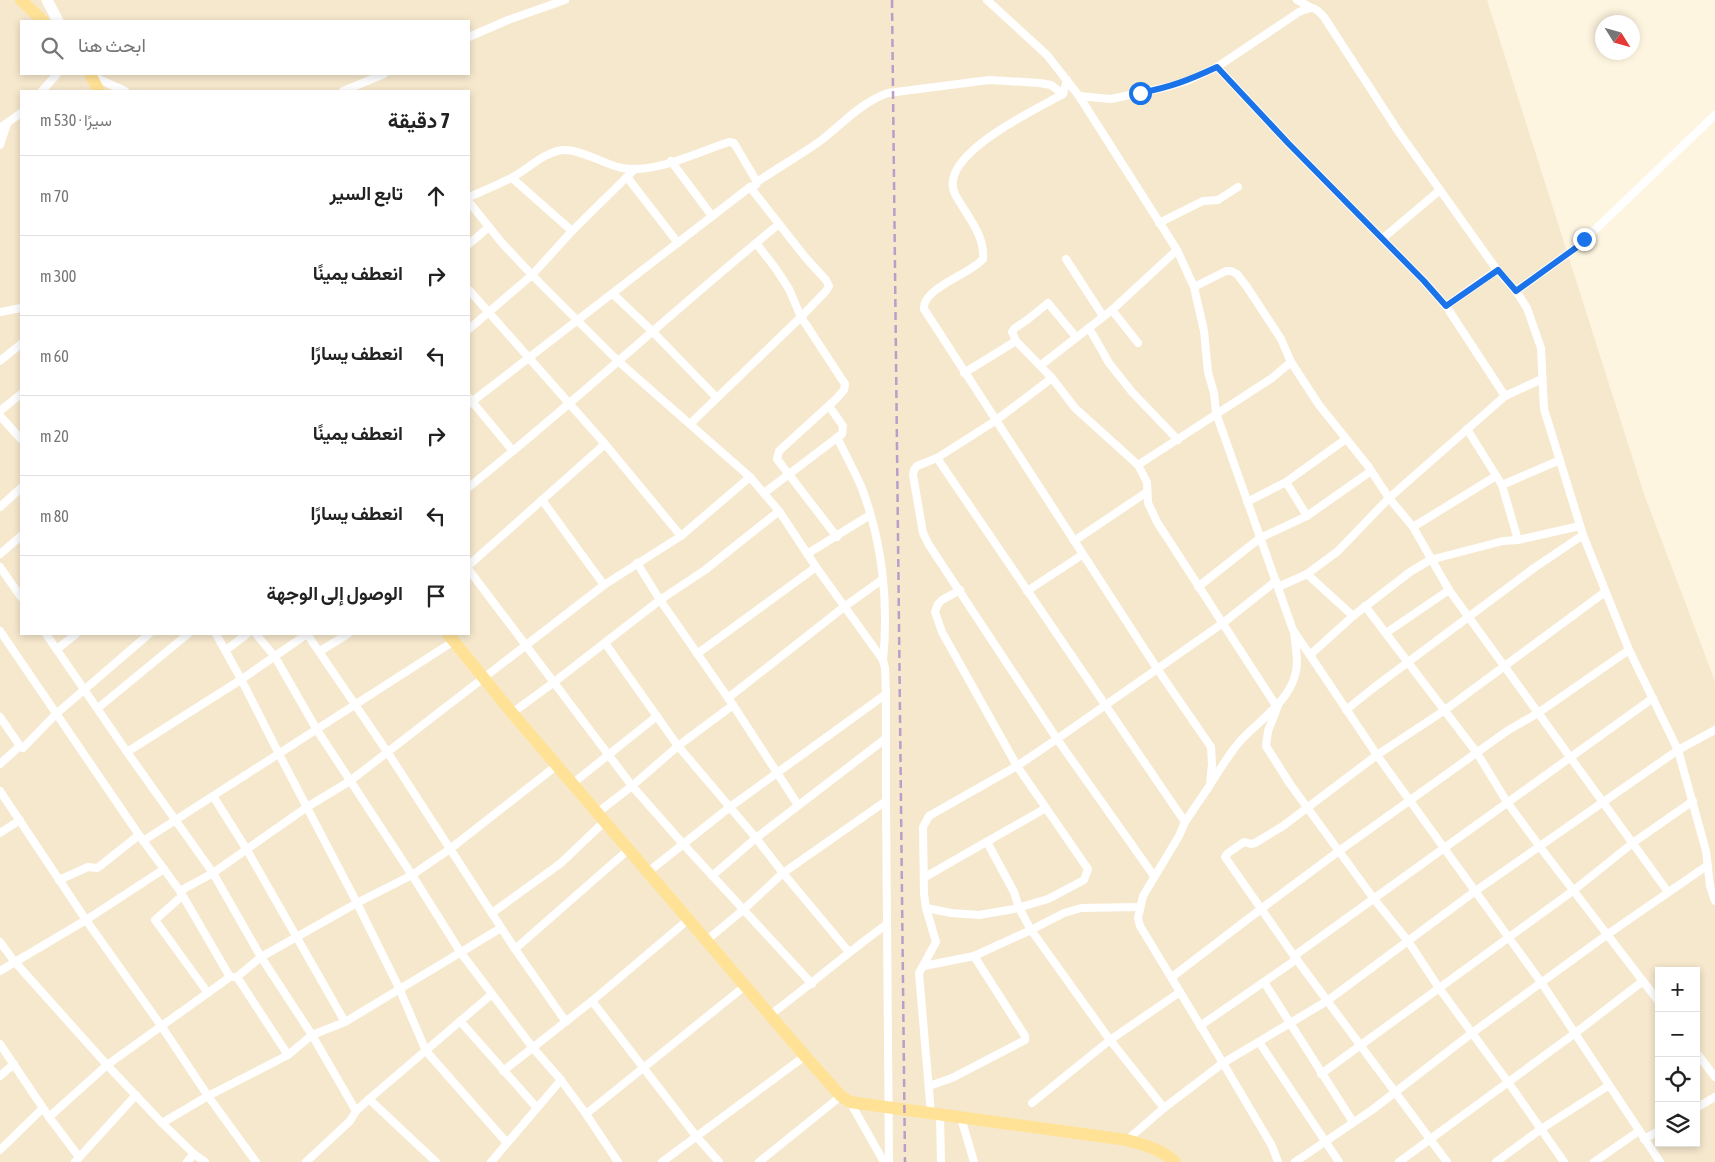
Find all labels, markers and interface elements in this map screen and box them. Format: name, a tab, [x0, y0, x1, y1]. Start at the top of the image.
north arrow	[1595, 15, 1640, 60]
search box	[20, 20, 470, 75]
icon: search	[38, 34, 66, 62]
text: ابحث هنا	[78, 34, 146, 56]
route start	[1129, 82, 1152, 105]
text: 7 دقيقة	[388, 108, 450, 132]
text: سيرًا · 530 m	[40, 111, 112, 129]
text: تابع السير	[330, 182, 403, 204]
icon: ahead	[422, 182, 450, 210]
text: 70 m	[40, 187, 69, 205]
route end	[1573, 228, 1596, 251]
text: انعطف يمينًا	[313, 262, 403, 284]
icon: right	[422, 262, 450, 290]
text: 300 m	[40, 267, 76, 285]
text: انعطف يسارًا	[310, 342, 403, 364]
icon: left	[422, 342, 450, 370]
text: 60 m	[40, 347, 69, 365]
text: انعطف يمينًا	[313, 422, 403, 444]
icon: right	[422, 422, 450, 450]
text: 20 m	[40, 427, 69, 445]
text: انعطف يسارًا	[310, 502, 403, 524]
icon: left	[422, 502, 450, 530]
text: 80 m	[40, 507, 69, 525]
text: الوصول إلى الوجهة	[266, 582, 403, 604]
icon: arrive	[422, 582, 450, 610]
map controls	[1655, 967, 1700, 1147]
button: +	[1655, 967, 1700, 1012]
button: −	[1655, 1012, 1700, 1057]
button: locate	[1655, 1057, 1700, 1102]
button: layers	[1655, 1102, 1700, 1147]

